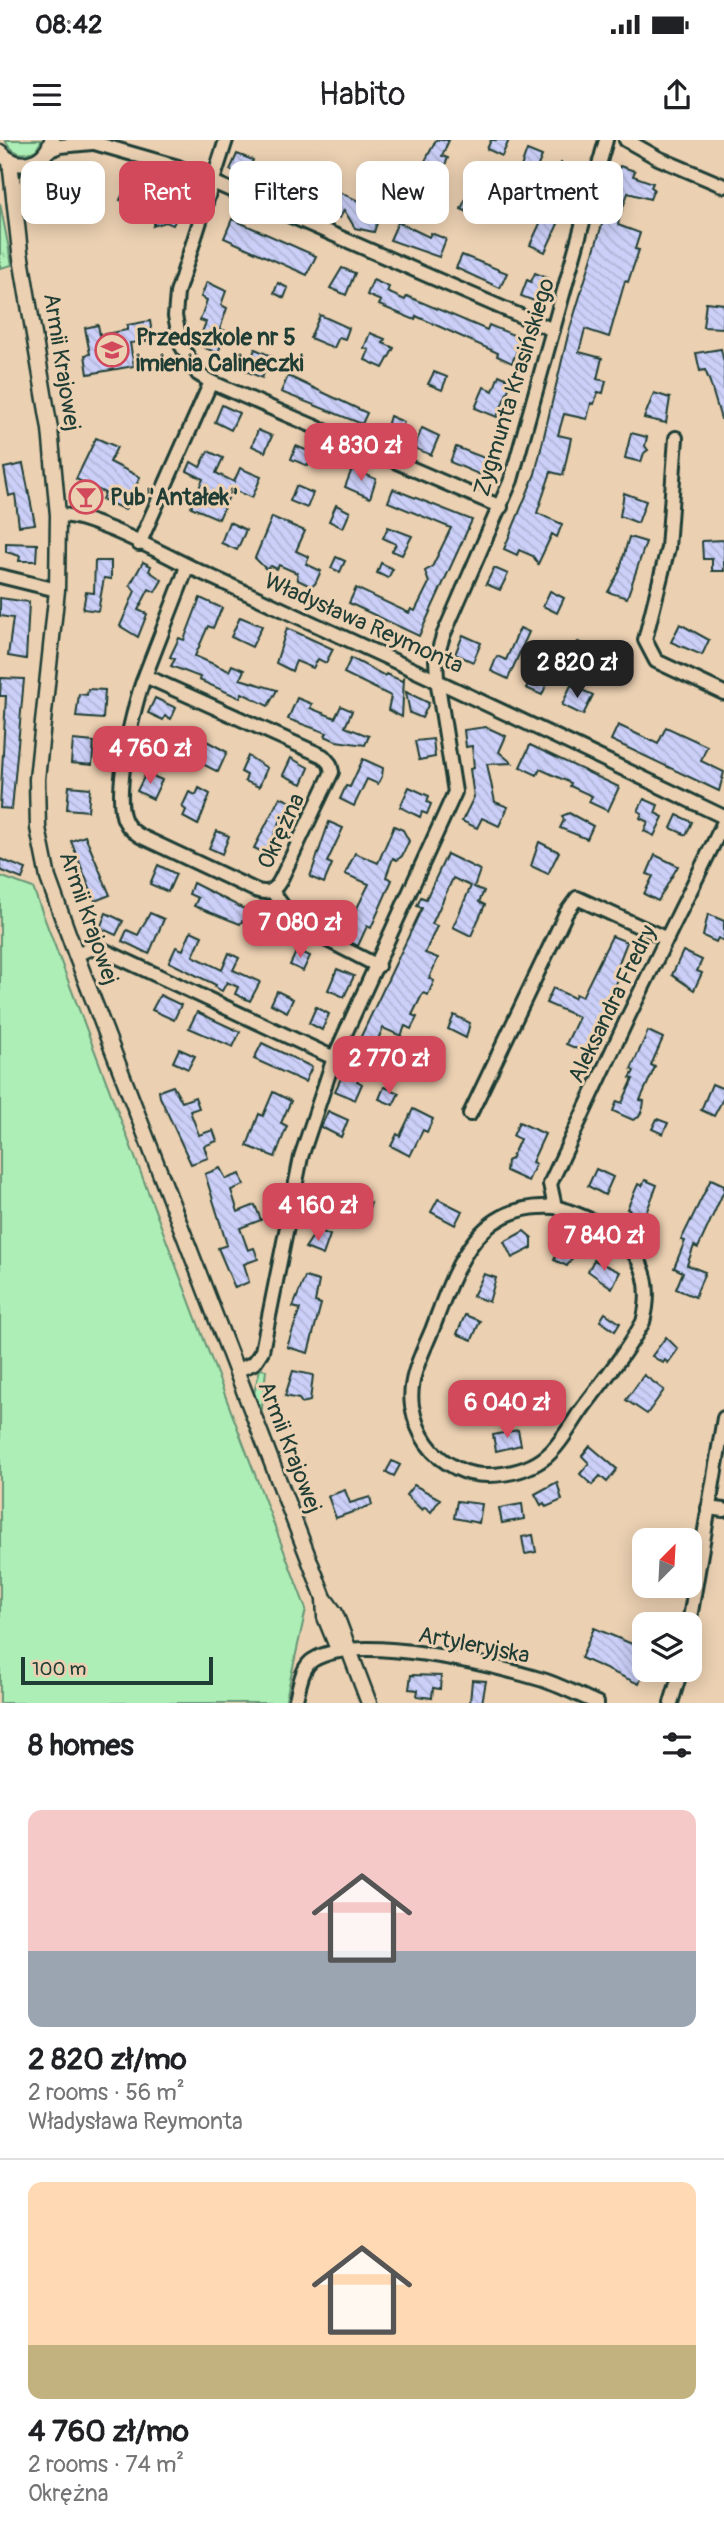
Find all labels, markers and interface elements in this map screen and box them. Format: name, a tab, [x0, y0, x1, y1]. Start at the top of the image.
text: 08:42	[35, 9, 102, 41]
text: Habito	[319, 75, 405, 115]
icon: menu	[28, 76, 66, 114]
icon: share	[658, 76, 696, 114]
chip: Buy	[21, 161, 105, 224]
chip: Rent	[119, 161, 215, 224]
chip: Filters	[229, 161, 342, 224]
chip: New	[356, 161, 449, 224]
chip: Apartment	[463, 161, 623, 224]
street label: Zygmunta Krasińskiego	[467, 274, 561, 500]
street label: Armii Krajowej	[37, 291, 87, 433]
place label: Przedszkole nr 5 imienia Calineczki	[136, 323, 304, 378]
school or university icon: Przedszkole nr 5 imienia Calineczki	[93, 331, 131, 369]
pin: 4 830 zł	[289, 424, 433, 483]
text: 4 830 zł	[320, 431, 402, 460]
bar icon: Pub"Antałek"	[67, 478, 105, 516]
place label: Pub"Antałek"	[110, 483, 239, 512]
street label: Władysława Reymonta	[260, 566, 468, 680]
pin: 2 820 zł	[505, 640, 649, 700]
text: 2 820 zł	[537, 648, 617, 677]
pin: 4 760 zł	[78, 726, 222, 786]
text: 4 760 zł	[109, 734, 191, 763]
street label: Okrężna	[251, 788, 311, 874]
street label: Armii Krajowej	[53, 848, 125, 988]
pin: 7 080 zł	[228, 900, 372, 960]
text: 7 080 zł	[259, 908, 341, 937]
street label: Aleksandra Fredry	[561, 920, 663, 1088]
pin: 2 770 zł	[317, 1037, 461, 1096]
text: 2 770 zł	[349, 1044, 429, 1073]
pin: 4 160 zł	[246, 1184, 390, 1243]
text: 4 160 zł	[278, 1191, 358, 1220]
pin: 7 840 zł	[532, 1214, 676, 1273]
text: 7 840 zł	[564, 1221, 644, 1250]
street label: Armii Krajowej	[252, 1377, 328, 1517]
pin: 6 040 zł	[435, 1380, 579, 1440]
text: 6 040 zł	[464, 1388, 550, 1417]
north arrow	[632, 1528, 702, 1598]
map controls	[632, 1528, 702, 1682]
button: layers	[632, 1612, 702, 1682]
street label: Artyleryjska	[416, 1620, 532, 1670]
scale bar	[21, 1654, 214, 1686]
text: 100 m	[32, 1657, 86, 1681]
icon: filters	[658, 1726, 696, 1764]
text: 8 homes	[28, 1727, 134, 1764]
icon: home	[299, 1855, 425, 1981]
text: 2 820 zł/mo	[28, 2041, 187, 2078]
text: 2 rooms · 56 m²	[28, 2078, 185, 2107]
text: Władysława Reymonta	[28, 2107, 243, 2136]
icon: home	[299, 2227, 425, 2353]
text: 4 760 zł/mo	[28, 2413, 189, 2450]
text: 2 rooms · 74 m²	[28, 2450, 184, 2479]
text: Okrężna	[28, 2479, 108, 2508]

